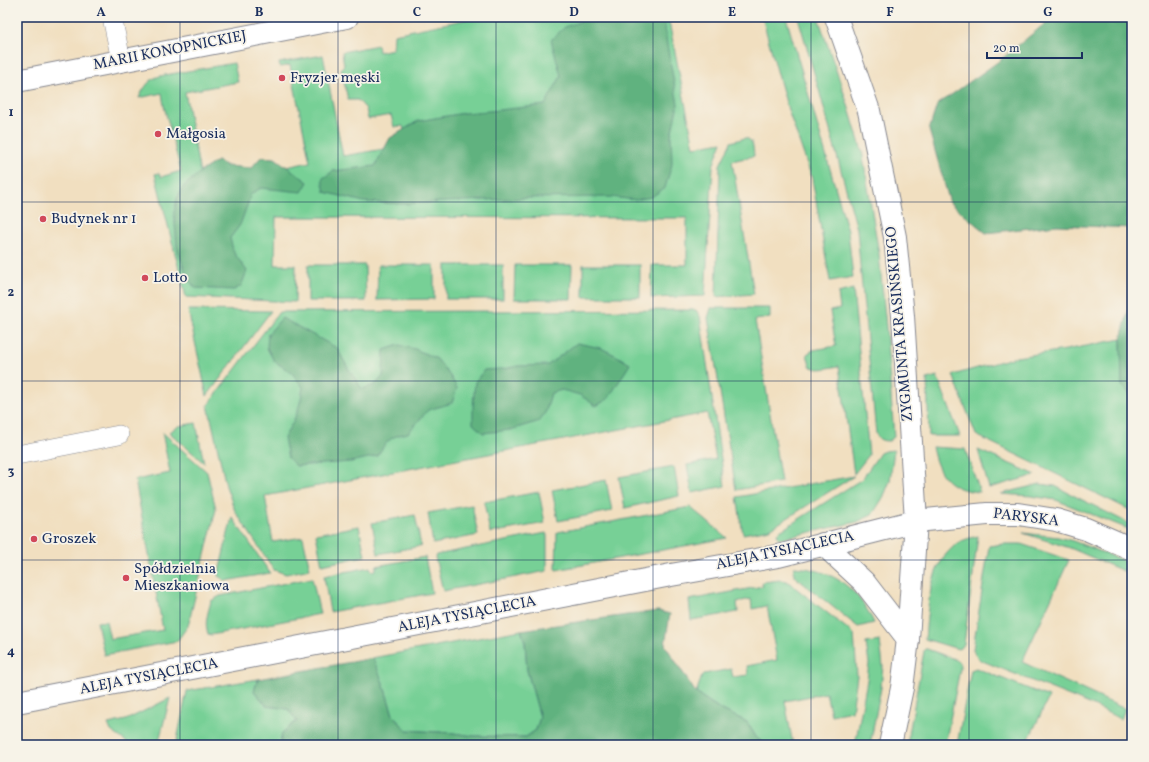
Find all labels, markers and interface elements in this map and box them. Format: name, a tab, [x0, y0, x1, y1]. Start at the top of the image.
text: A	[96, 4, 106, 22]
text: B	[255, 4, 264, 22]
text: C	[413, 4, 421, 22]
text: D	[569, 4, 579, 22]
text: E	[728, 4, 736, 22]
text: F	[886, 4, 894, 22]
text: G	[1043, 4, 1053, 22]
street label: MARII KONOPNICKIEJ	[92, 26, 248, 76]
scale bar	[987, 34, 1082, 60]
text: 20 m	[993, 41, 1020, 57]
place label: Fryzjer męski	[290, 68, 380, 89]
marker: Fryzjer męski	[277, 73, 287, 83]
text: 1	[8, 104, 14, 122]
place label: Małgosia	[166, 124, 226, 145]
marker: Małgosia	[153, 129, 163, 139]
place label: Budynek nr 1	[51, 209, 137, 230]
marker: Budynek nr 1	[38, 214, 48, 224]
street label: ZYGMUNTA KRASIŃSKIEGO	[881, 226, 919, 422]
place label: Lotto	[153, 268, 188, 289]
marker: Lotto	[140, 273, 150, 283]
text: 2	[8, 284, 15, 302]
text: 3	[8, 463, 15, 481]
street label: PARYSKA	[992, 504, 1061, 533]
street label: ALEJA TYSIĄCLECIA	[714, 526, 856, 576]
place label: Groszek	[42, 529, 96, 550]
marker: Groszek	[29, 534, 39, 544]
place label: Spółdzielnia Mieszkaniowa	[134, 559, 230, 597]
marker: Spółdzielnia Mieszkaniowa	[121, 573, 131, 583]
street label: ALEJA TYSIĄCLECIA	[396, 591, 538, 639]
text: 4	[7, 643, 15, 661]
street label: ALEJA TYSIĄCLECIA	[78, 653, 220, 701]

